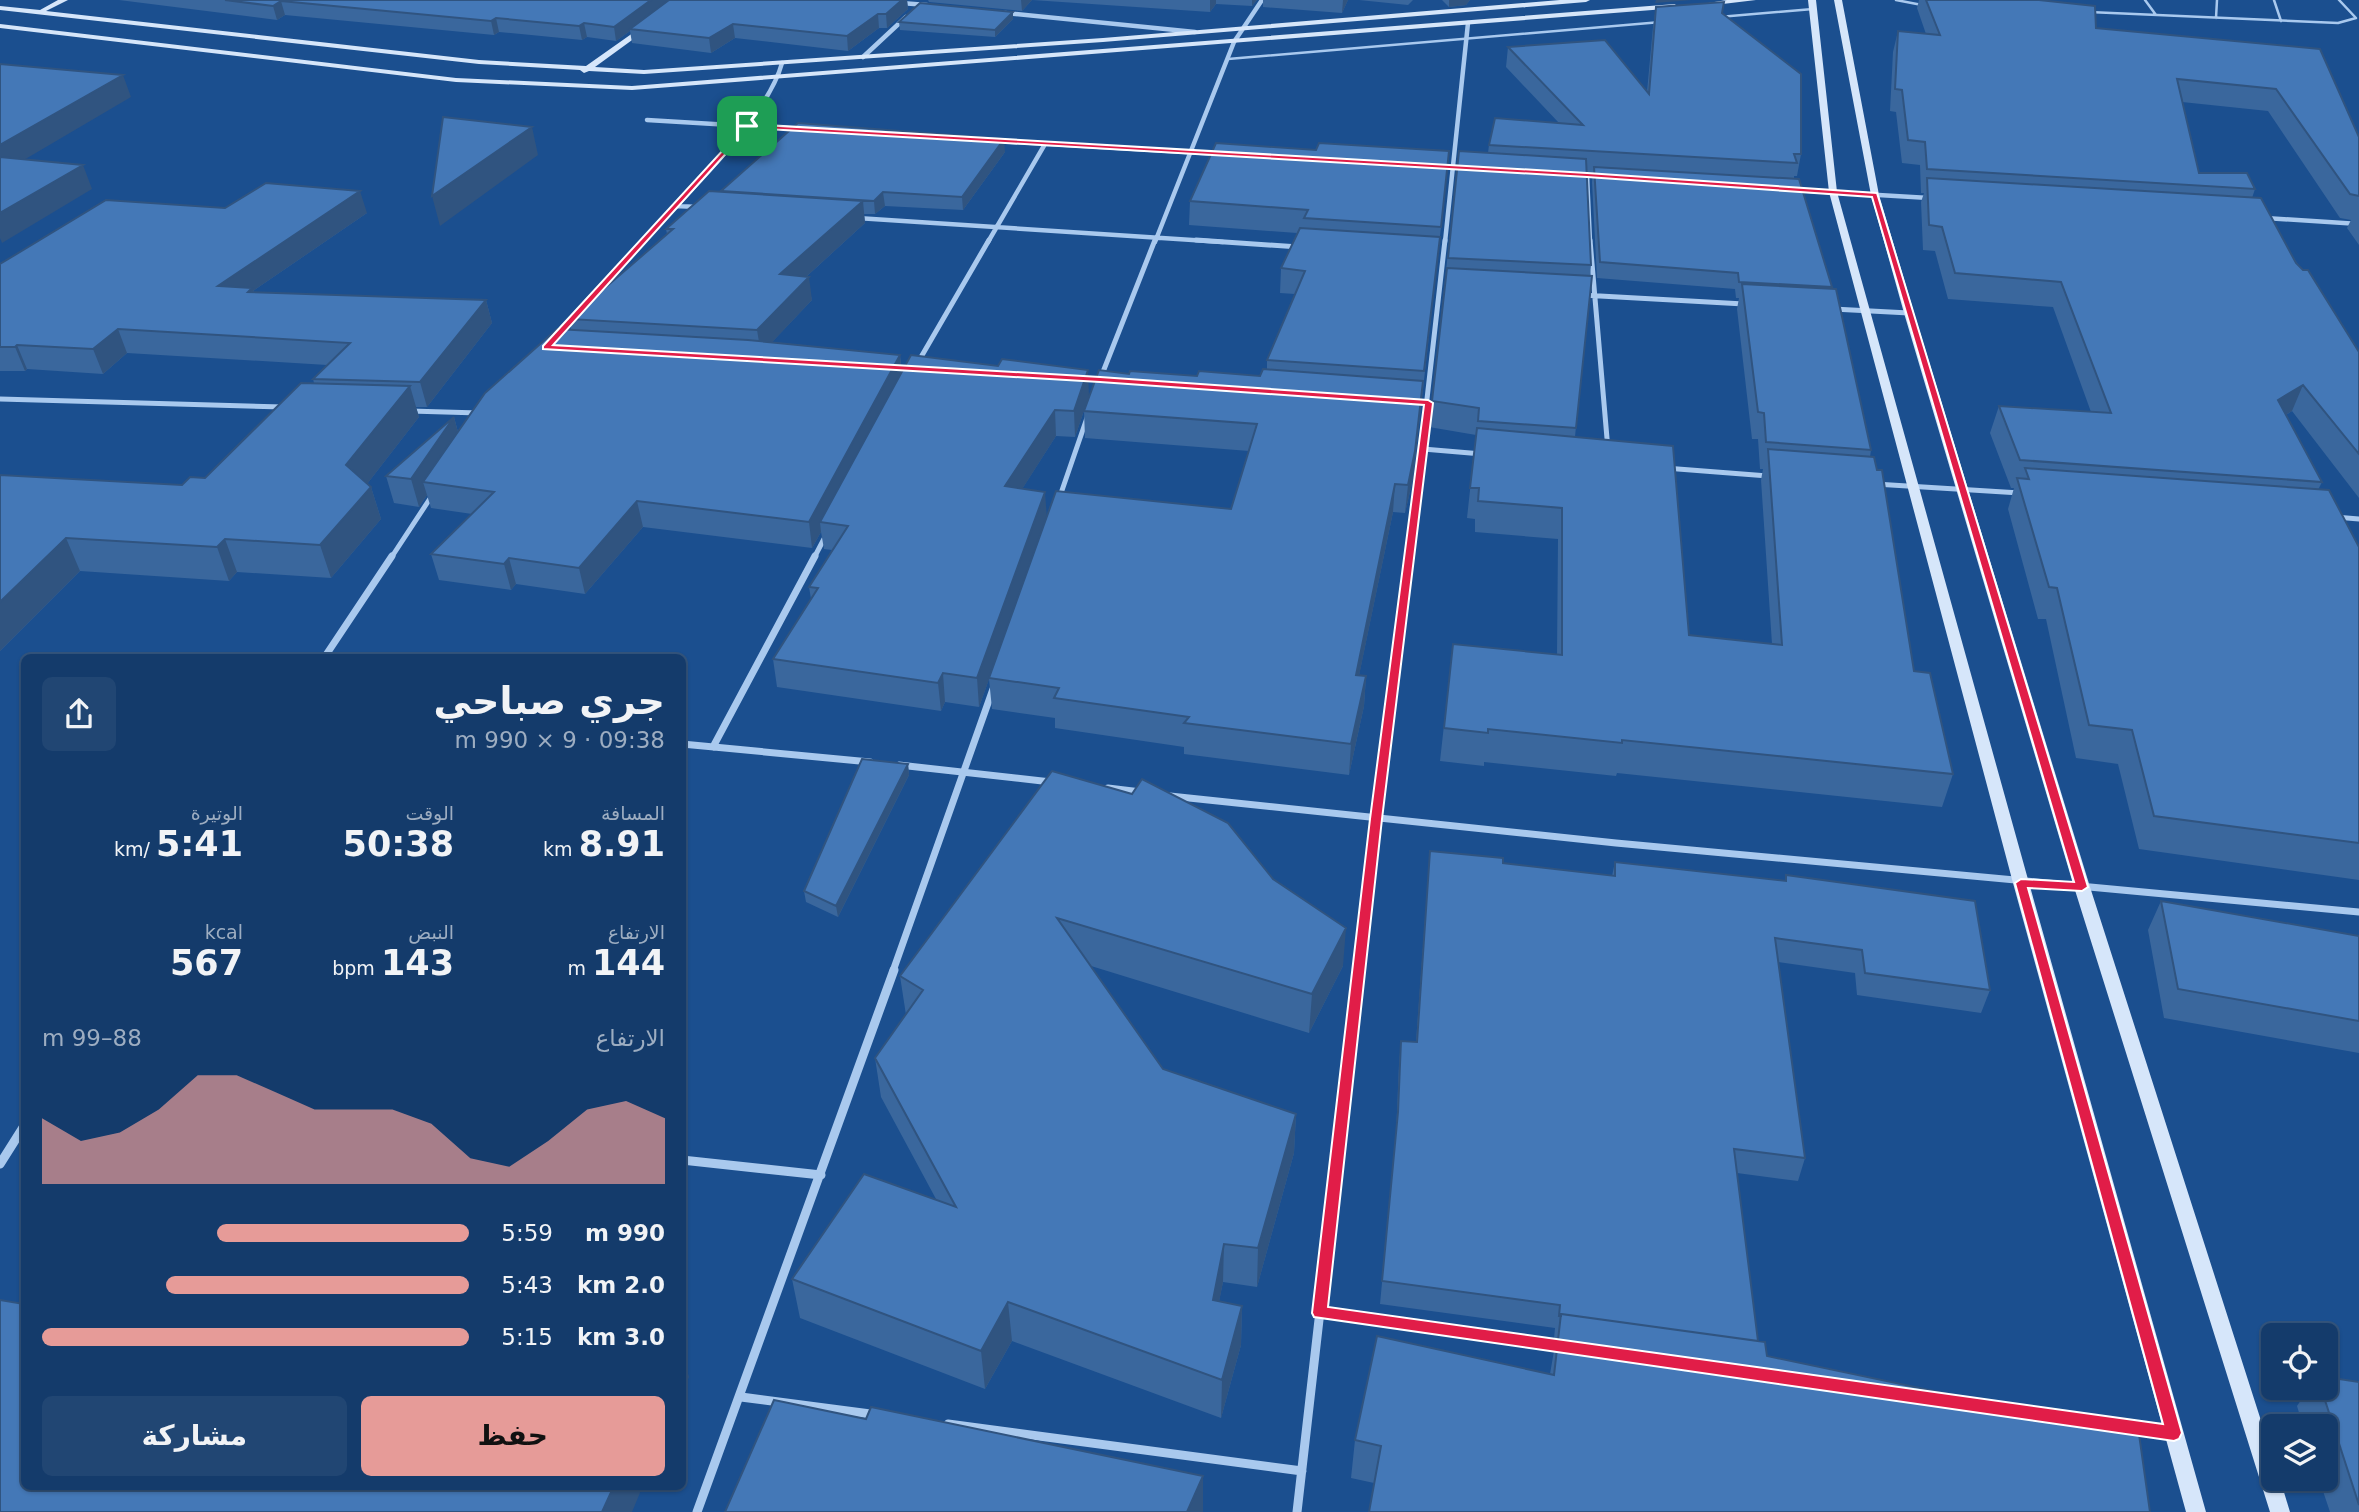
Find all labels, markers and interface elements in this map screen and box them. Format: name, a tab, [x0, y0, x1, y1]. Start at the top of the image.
pin	[717, 96, 777, 156]
icon: arrive	[728, 107, 766, 145]
button: share	[42, 677, 116, 751]
text: جري صباحي	[434, 679, 665, 723]
text: 09:38 · 9 × 990 m	[455, 727, 665, 753]
text: الوتيرة	[191, 802, 243, 824]
text: الوقت	[405, 802, 454, 824]
text: المسافة	[601, 802, 665, 824]
text: 5:41	[156, 824, 243, 864]
text: 50:38	[343, 824, 454, 864]
text: 8.91	[579, 824, 665, 864]
text: /km	[114, 838, 156, 860]
text: km	[543, 838, 579, 860]
text: kcal	[205, 921, 243, 943]
text: النبض	[408, 921, 454, 943]
text: الارتفاع	[608, 921, 665, 943]
text: 567	[170, 943, 243, 983]
text: 143	[381, 943, 454, 983]
text: 144	[592, 943, 665, 983]
text: bpm	[332, 957, 381, 979]
text: m	[567, 957, 592, 979]
text: 88–99 m	[42, 1025, 142, 1051]
text: الارتفاع	[596, 1025, 665, 1051]
text: 5:59	[501, 1220, 553, 1246]
text: 990 m	[585, 1220, 665, 1246]
text: 5:43	[501, 1272, 553, 1298]
text: 2.0 km	[577, 1272, 665, 1298]
map controls	[2261, 1323, 2338, 1491]
button: locate	[2261, 1323, 2338, 1400]
text: 5:15	[501, 1324, 553, 1350]
text: 3.0 km	[577, 1324, 665, 1350]
button: مشاركة	[42, 1396, 347, 1476]
button: حفظ	[361, 1396, 665, 1476]
button: layers	[2261, 1414, 2338, 1491]

